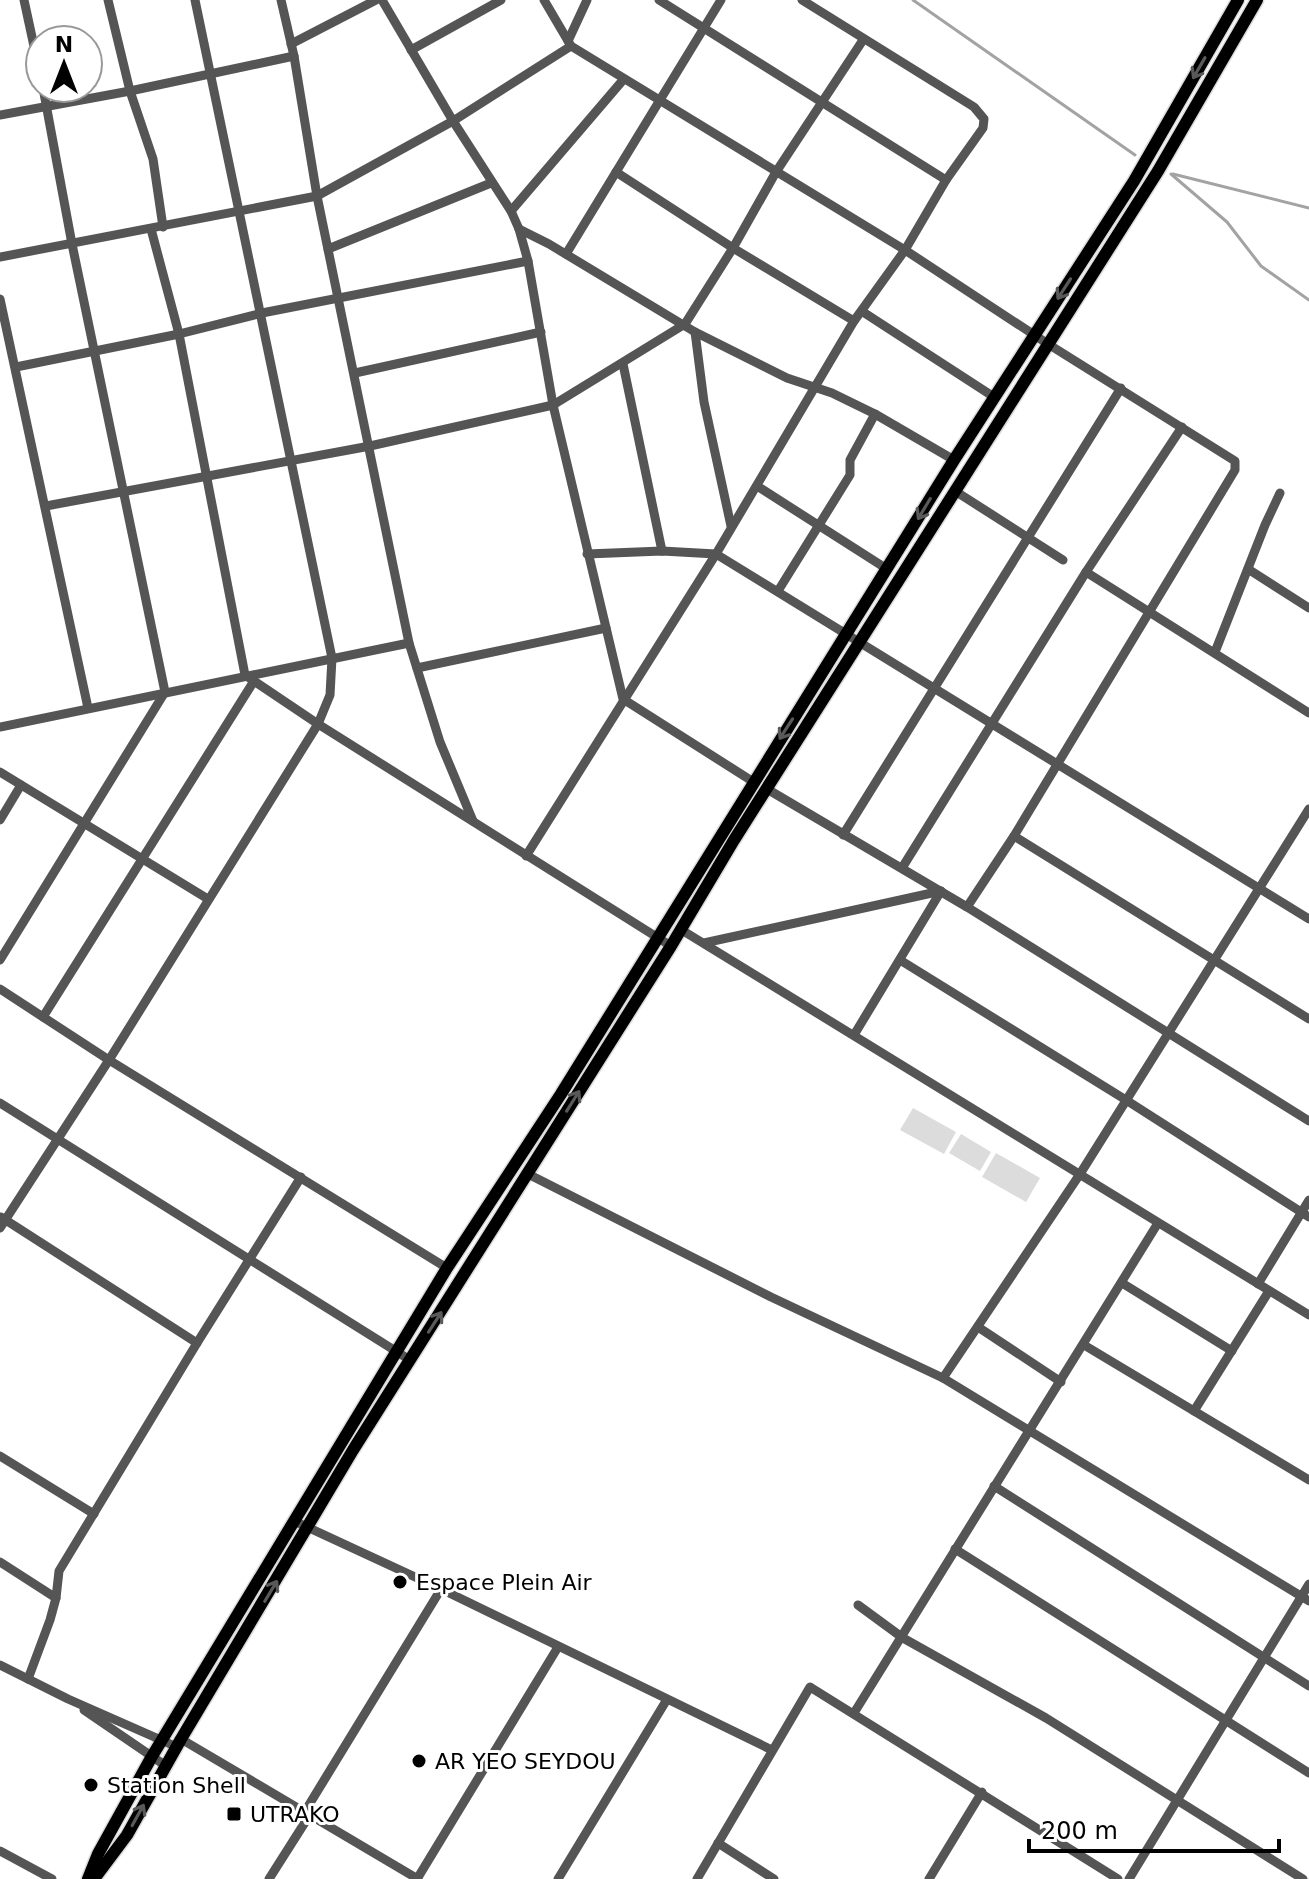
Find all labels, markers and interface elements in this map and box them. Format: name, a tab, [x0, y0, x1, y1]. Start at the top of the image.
north arrow	[24, 24, 104, 104]
text: N	[55, 32, 73, 57]
one-way arrow	[1191, 55, 1206, 79]
one-way arrow	[1056, 278, 1072, 300]
one-way arrow	[916, 497, 932, 520]
one-way arrow	[778, 717, 794, 740]
one-way arrow	[565, 1091, 582, 1113]
one-way arrow	[427, 1311, 444, 1333]
place label: Espace Plein Air	[416, 1570, 593, 1595]
marker: Espace Plein Air	[391, 1573, 409, 1591]
one-way arrow	[263, 1580, 279, 1603]
place label: AR YEO SEYDOU	[435, 1749, 616, 1774]
marker: AR YEO SEYDOU	[410, 1752, 428, 1770]
place label: Station Shell	[107, 1773, 246, 1798]
marker: Station Shell	[82, 1776, 100, 1794]
place label: UTRAKO	[250, 1802, 340, 1827]
scale bar	[1029, 1803, 1279, 1853]
one-way arrow	[131, 1804, 147, 1827]
marker: UTRAKO	[225, 1805, 243, 1823]
text: 200 m	[1041, 1817, 1118, 1845]

